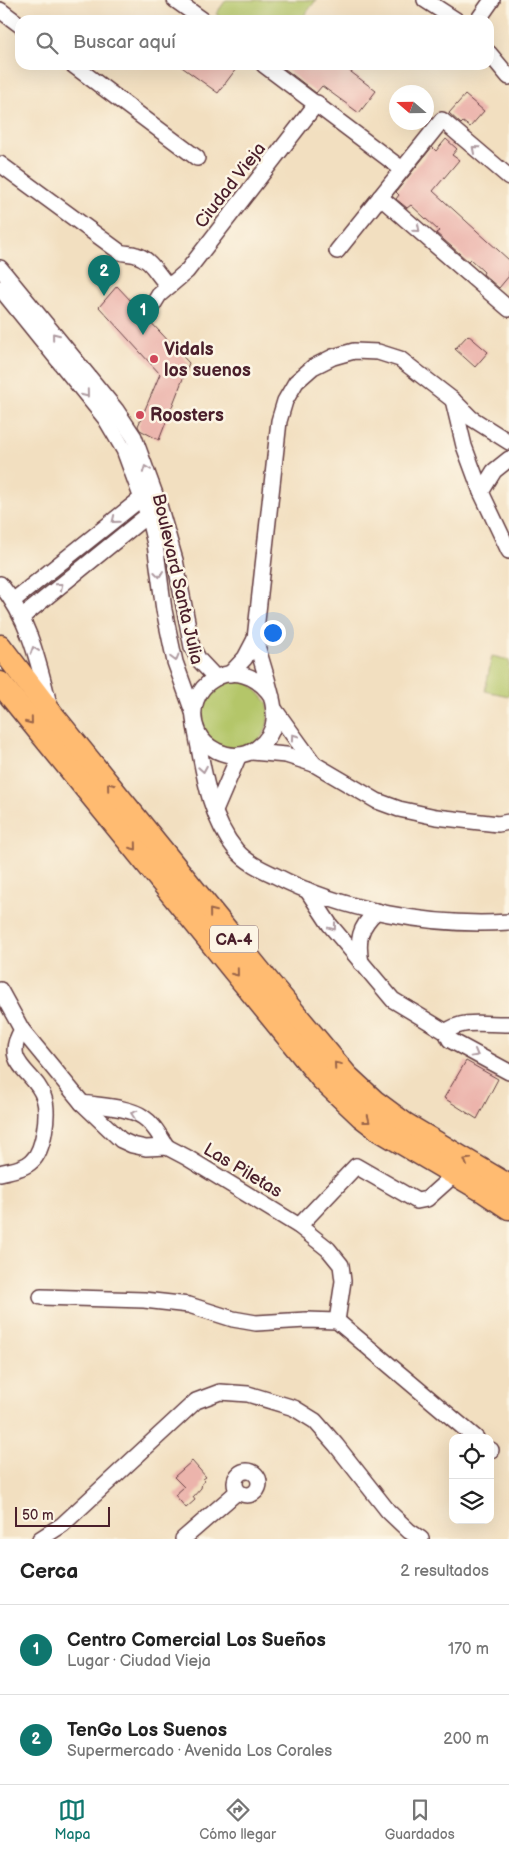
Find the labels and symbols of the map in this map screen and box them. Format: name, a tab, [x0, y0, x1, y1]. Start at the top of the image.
north arrow	[389, 85, 434, 130]
street label: Ciudad Vieja	[191, 138, 270, 232]
one-way arrow	[472, 145, 481, 154]
one-way arrow	[411, 224, 420, 233]
pin: 2	[88, 255, 120, 296]
pin: 1	[127, 294, 159, 335]
one-way arrow	[51, 333, 60, 342]
place label: Vidals los suenos	[164, 339, 251, 381]
marker: Vidals los suenos	[148, 353, 160, 365]
one-way arrow	[80, 389, 89, 398]
place label: Roosters	[150, 405, 224, 426]
marker: Roosters	[134, 409, 146, 421]
one-way arrow	[142, 465, 152, 474]
street label: Boulevard Santa Julia	[148, 492, 207, 667]
one-way arrow	[112, 514, 121, 522]
one-way arrow	[154, 570, 164, 579]
one-way arrow	[54, 583, 63, 591]
your location	[260, 620, 286, 646]
one-way arrow	[30, 646, 40, 654]
one-way arrow	[169, 653, 179, 661]
one-way arrow	[25, 715, 33, 724]
one-way arrow	[291, 733, 300, 743]
one-way arrow	[198, 765, 208, 773]
one-way arrow	[106, 782, 115, 791]
one-way arrow	[128, 841, 137, 850]
one-way arrow	[210, 909, 218, 918]
one-way arrow	[327, 921, 336, 931]
road number: CA-4	[210, 926, 258, 952]
one-way arrow	[231, 967, 239, 976]
one-way arrow	[470, 1048, 479, 1058]
one-way arrow	[334, 1061, 343, 1070]
one-way arrow	[131, 1109, 139, 1119]
one-way arrow	[361, 1115, 370, 1123]
street label: Las Piletas	[200, 1139, 286, 1202]
one-way arrow	[463, 1157, 472, 1167]
scale bar	[15, 1504, 110, 1527]

